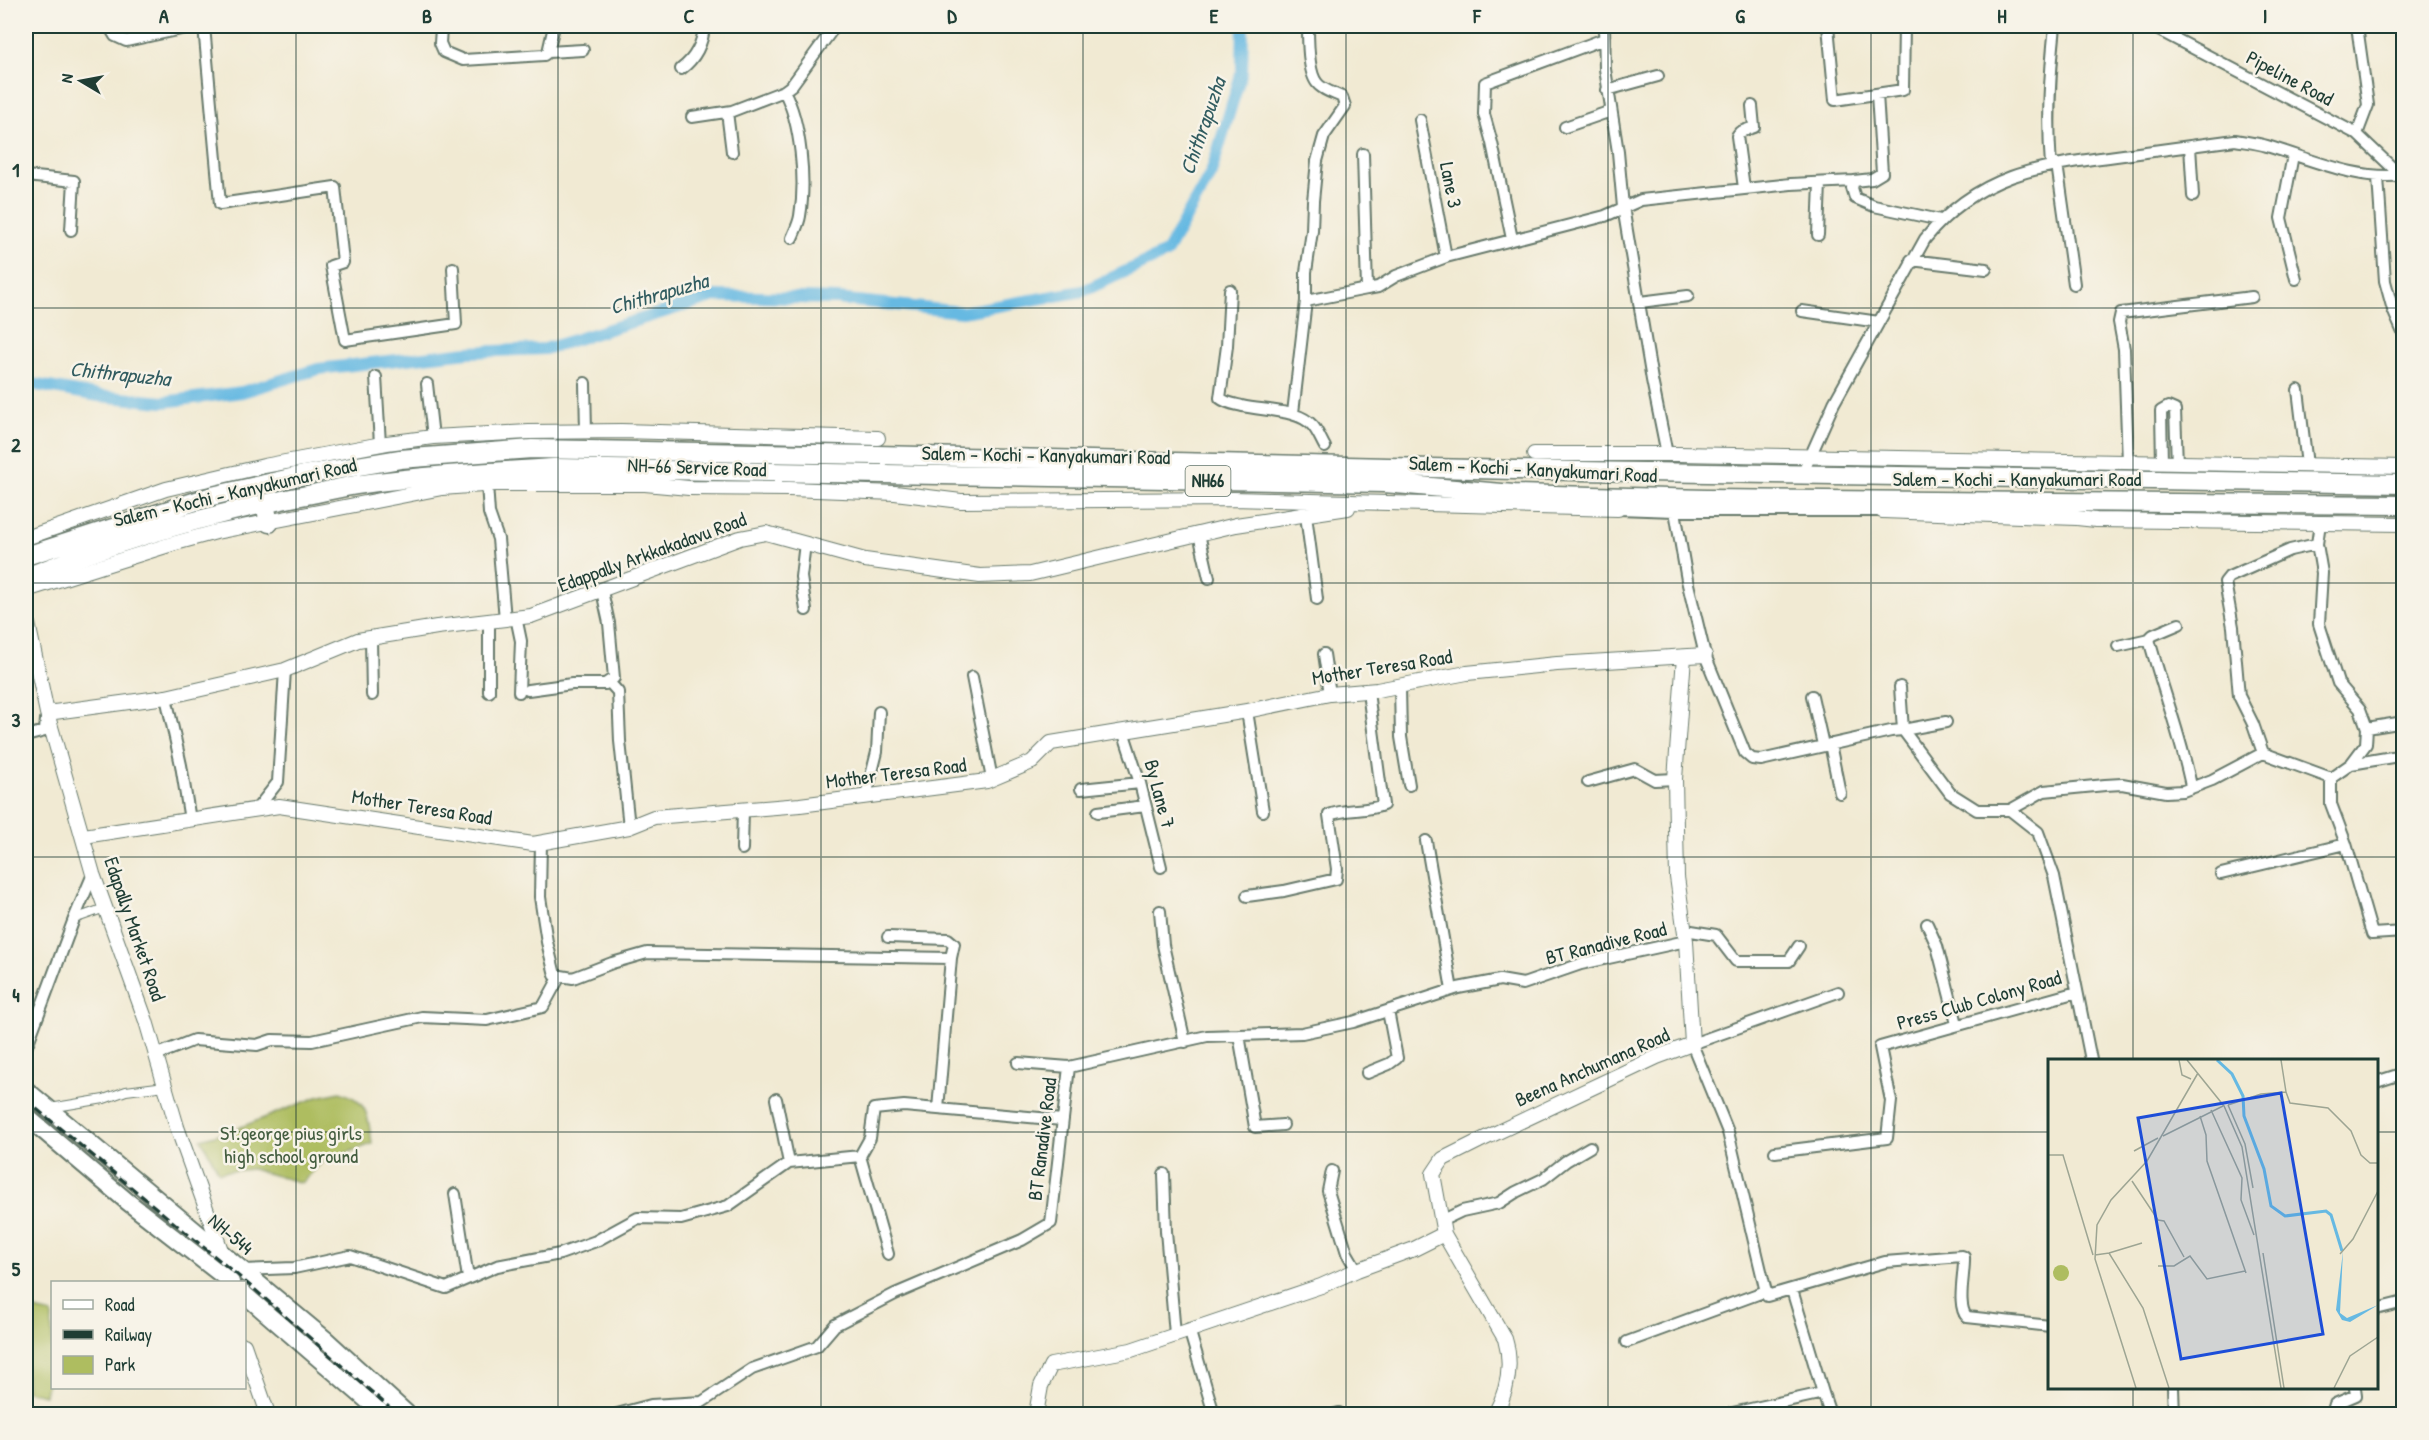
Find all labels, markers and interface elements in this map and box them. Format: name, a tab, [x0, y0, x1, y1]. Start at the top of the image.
text: A	[159, 2, 169, 29]
text: B	[422, 2, 432, 29]
text: C	[684, 2, 695, 29]
text: D	[947, 2, 957, 29]
text: E	[1210, 2, 1219, 29]
text: F	[1472, 2, 1482, 29]
text: G	[1735, 2, 1745, 29]
text: H	[1997, 2, 2007, 29]
text: I	[2263, 2, 2267, 29]
street label: Pipeline Road	[2242, 43, 2339, 112]
north arrow	[51, 51, 111, 111]
water label: Chithrapuzha	[1172, 71, 1234, 178]
text: N	[55, 72, 78, 84]
text: 1	[12, 156, 20, 183]
street label: Lane 3	[1434, 160, 1469, 210]
water label: Chithrapuzha	[606, 265, 714, 321]
water label: Chithrapuzha	[68, 354, 174, 393]
text: 2	[11, 431, 21, 458]
street label: Salem - Kochi - Kanyakumari Road	[922, 439, 1171, 470]
street label: Salem - Kochi - Kanyakumari Road	[1408, 449, 1658, 488]
street label: Salem - Kochi - Kanyakumari Road	[111, 450, 359, 533]
street label: NH-66 Service Road	[627, 451, 767, 482]
street label: Salem - Kochi - Kanyakumari Road	[1893, 465, 2141, 492]
road number: NH66	[1186, 466, 1230, 496]
street label: Edappally Arkkakadavu Road	[554, 505, 750, 598]
street label: Mother Teresa Road	[1310, 642, 1454, 691]
text: 3	[12, 706, 21, 733]
street label: Mother Teresa Road	[824, 750, 968, 795]
street label: By Lane 7	[1138, 757, 1183, 831]
street label: Mother Teresa Road	[350, 782, 494, 831]
street label: Edapally Market Road	[98, 853, 173, 1005]
street label: BT Ranadive Road	[1543, 914, 1669, 971]
street label: Press Club Colony Road	[1894, 963, 2064, 1036]
text: 4	[12, 981, 20, 1008]
street label: Beena Anchumana Road	[1510, 1020, 1673, 1113]
inset map	[2048, 1059, 2378, 1389]
street label: BT Ranadive Road	[1021, 1076, 1062, 1202]
park label: St.george pius girls high school ground	[220, 1119, 362, 1169]
street label: NH-544	[203, 1207, 260, 1261]
text: 5	[12, 1255, 21, 1282]
legend	[51, 1281, 246, 1389]
text: Road	[105, 1292, 135, 1317]
text: Railway	[105, 1322, 152, 1347]
text: Park	[105, 1352, 136, 1377]

